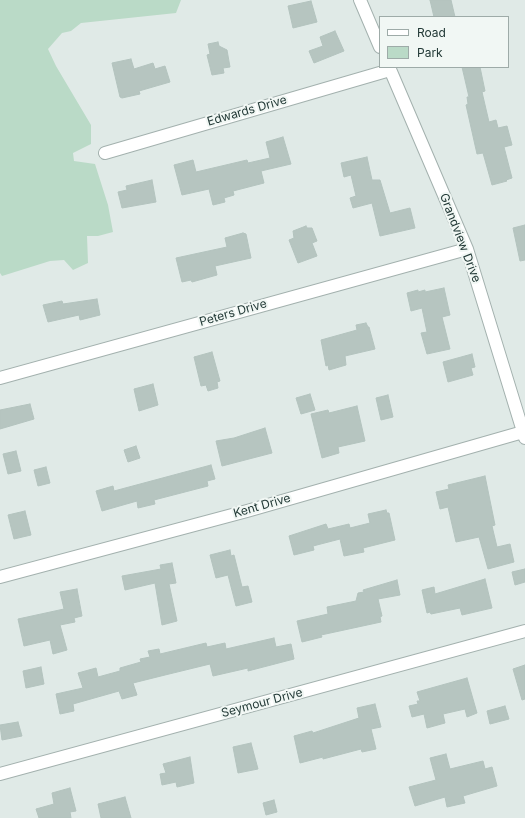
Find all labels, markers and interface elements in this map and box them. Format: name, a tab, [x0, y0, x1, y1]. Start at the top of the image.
legend	[379, 16, 509, 68]
text: Road	[417, 25, 446, 40]
text: Park	[417, 45, 443, 60]
street label: Edwards Drive	[205, 93, 289, 129]
street label: Grandview Drive	[436, 191, 484, 285]
street label: Peters Drive	[198, 297, 268, 329]
street label: Kent Drive	[232, 491, 292, 521]
street label: Seymour Drive	[220, 685, 304, 721]

